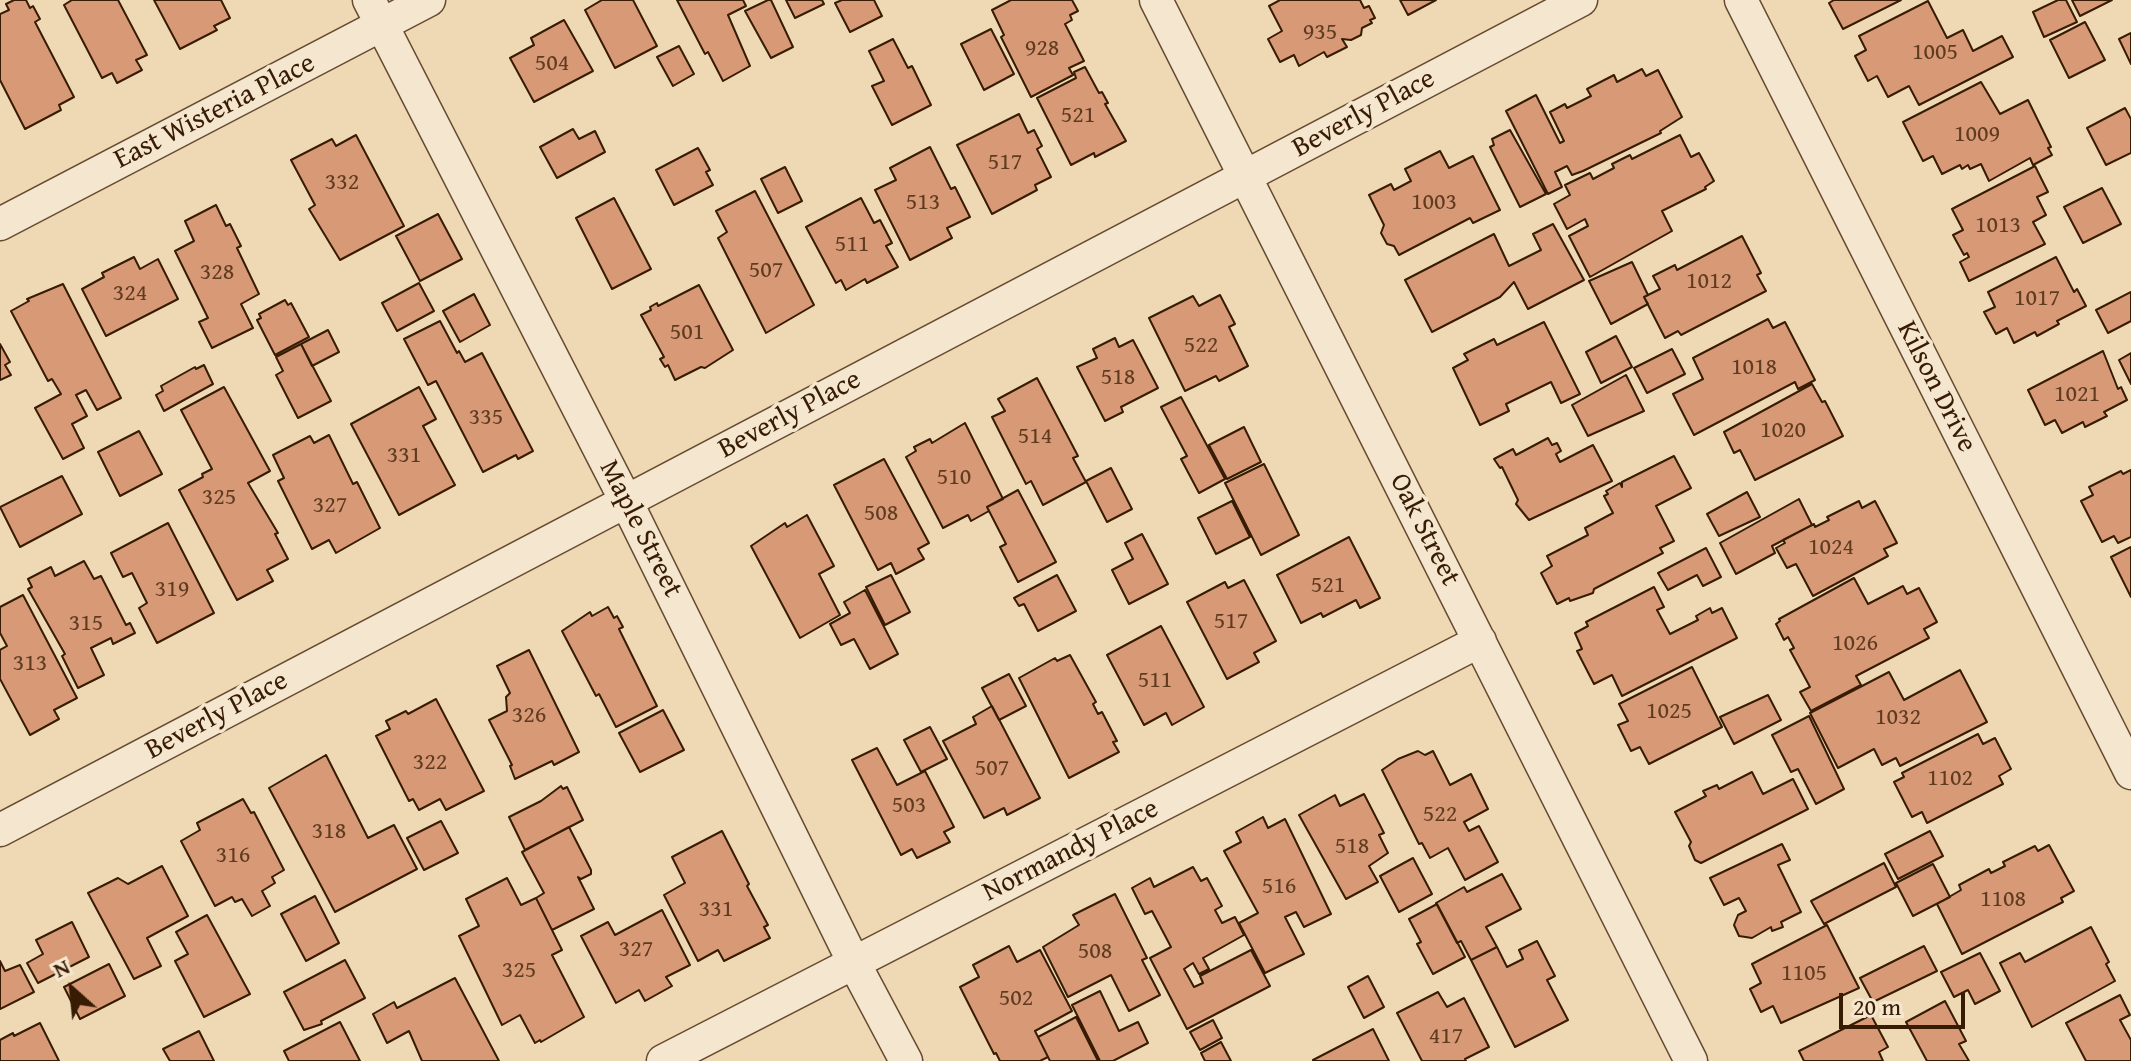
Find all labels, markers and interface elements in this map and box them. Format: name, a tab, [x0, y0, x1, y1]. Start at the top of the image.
house number: 935	[1303, 19, 1337, 47]
house number: 928	[1025, 35, 1059, 63]
house number: 1005	[1912, 39, 1958, 67]
street label: East Wisteria Place	[109, 47, 321, 177]
house number: 504	[535, 50, 569, 78]
street label: Beverly Place	[1287, 62, 1441, 166]
house number: 521	[1061, 102, 1095, 130]
house number: 1009	[1954, 121, 2000, 149]
house number: 517	[988, 149, 1022, 177]
house number: 332	[325, 169, 359, 197]
house number: 513	[906, 189, 940, 217]
house number: 1003	[1411, 189, 1457, 217]
house number: 1013	[1975, 212, 2021, 240]
house number: 511	[835, 231, 869, 259]
house number: 507	[749, 257, 783, 285]
house number: 328	[200, 259, 234, 287]
house number: 1012	[1686, 268, 1732, 296]
house number: 324	[113, 280, 147, 308]
house number: 1017	[2014, 285, 2060, 313]
street label: Kilson Drive	[1889, 316, 1983, 458]
house number: 501	[670, 319, 704, 347]
house number: 522	[1184, 332, 1218, 360]
house number: 1018	[1731, 354, 1777, 382]
street label: Beverly Place	[713, 363, 867, 467]
house number: 518	[1101, 364, 1135, 392]
house number: 1021	[2054, 381, 2100, 409]
house number: 335	[469, 404, 503, 432]
house number: 1020	[1760, 417, 1806, 445]
house number: 514	[1018, 423, 1052, 451]
house number: 331	[387, 442, 421, 470]
street label: Maple Street	[591, 455, 689, 603]
house number: 510	[937, 464, 971, 492]
street label: Oak Street	[1381, 468, 1467, 592]
house number: 325	[202, 484, 236, 512]
house number: 327	[313, 492, 347, 520]
house number: 508	[864, 500, 898, 528]
house number: 1024	[1808, 534, 1854, 562]
house number: 521	[1311, 572, 1345, 600]
house number: 319	[155, 576, 189, 604]
house number: 517	[1214, 608, 1248, 636]
house number: 315	[69, 610, 103, 638]
house number: 1026	[1832, 630, 1878, 658]
house number: 313	[13, 650, 47, 678]
street label: Beverly Place	[140, 664, 294, 768]
house number: 511	[1138, 667, 1172, 695]
house number: 1025	[1646, 698, 1692, 726]
house number: 326	[512, 702, 546, 730]
house number: 1032	[1875, 704, 1921, 732]
house number: 322	[413, 749, 447, 777]
house number: 507	[975, 755, 1009, 783]
house number: 1102	[1927, 765, 1973, 793]
house number: 503	[892, 792, 926, 820]
street label: Normandy Place	[978, 792, 1164, 910]
house number: 522	[1423, 801, 1457, 829]
house number: 318	[312, 818, 346, 846]
house number: 518	[1335, 833, 1369, 861]
house number: 316	[216, 842, 250, 870]
house number: 516	[1262, 873, 1296, 901]
house number: 1108	[1980, 886, 2026, 914]
house number: 331	[699, 896, 733, 924]
house number: 327	[619, 936, 653, 964]
house number: 508	[1078, 938, 1112, 966]
north arrow	[32, 949, 112, 1029]
text: N	[47, 950, 75, 985]
house number: 325	[502, 957, 536, 985]
house number: 1105	[1781, 960, 1827, 988]
scale bar	[1843, 977, 1969, 1027]
house number: 502	[999, 985, 1033, 1013]
text: 20 m	[1853, 989, 1901, 1024]
house number: 417	[1429, 1023, 1463, 1051]

